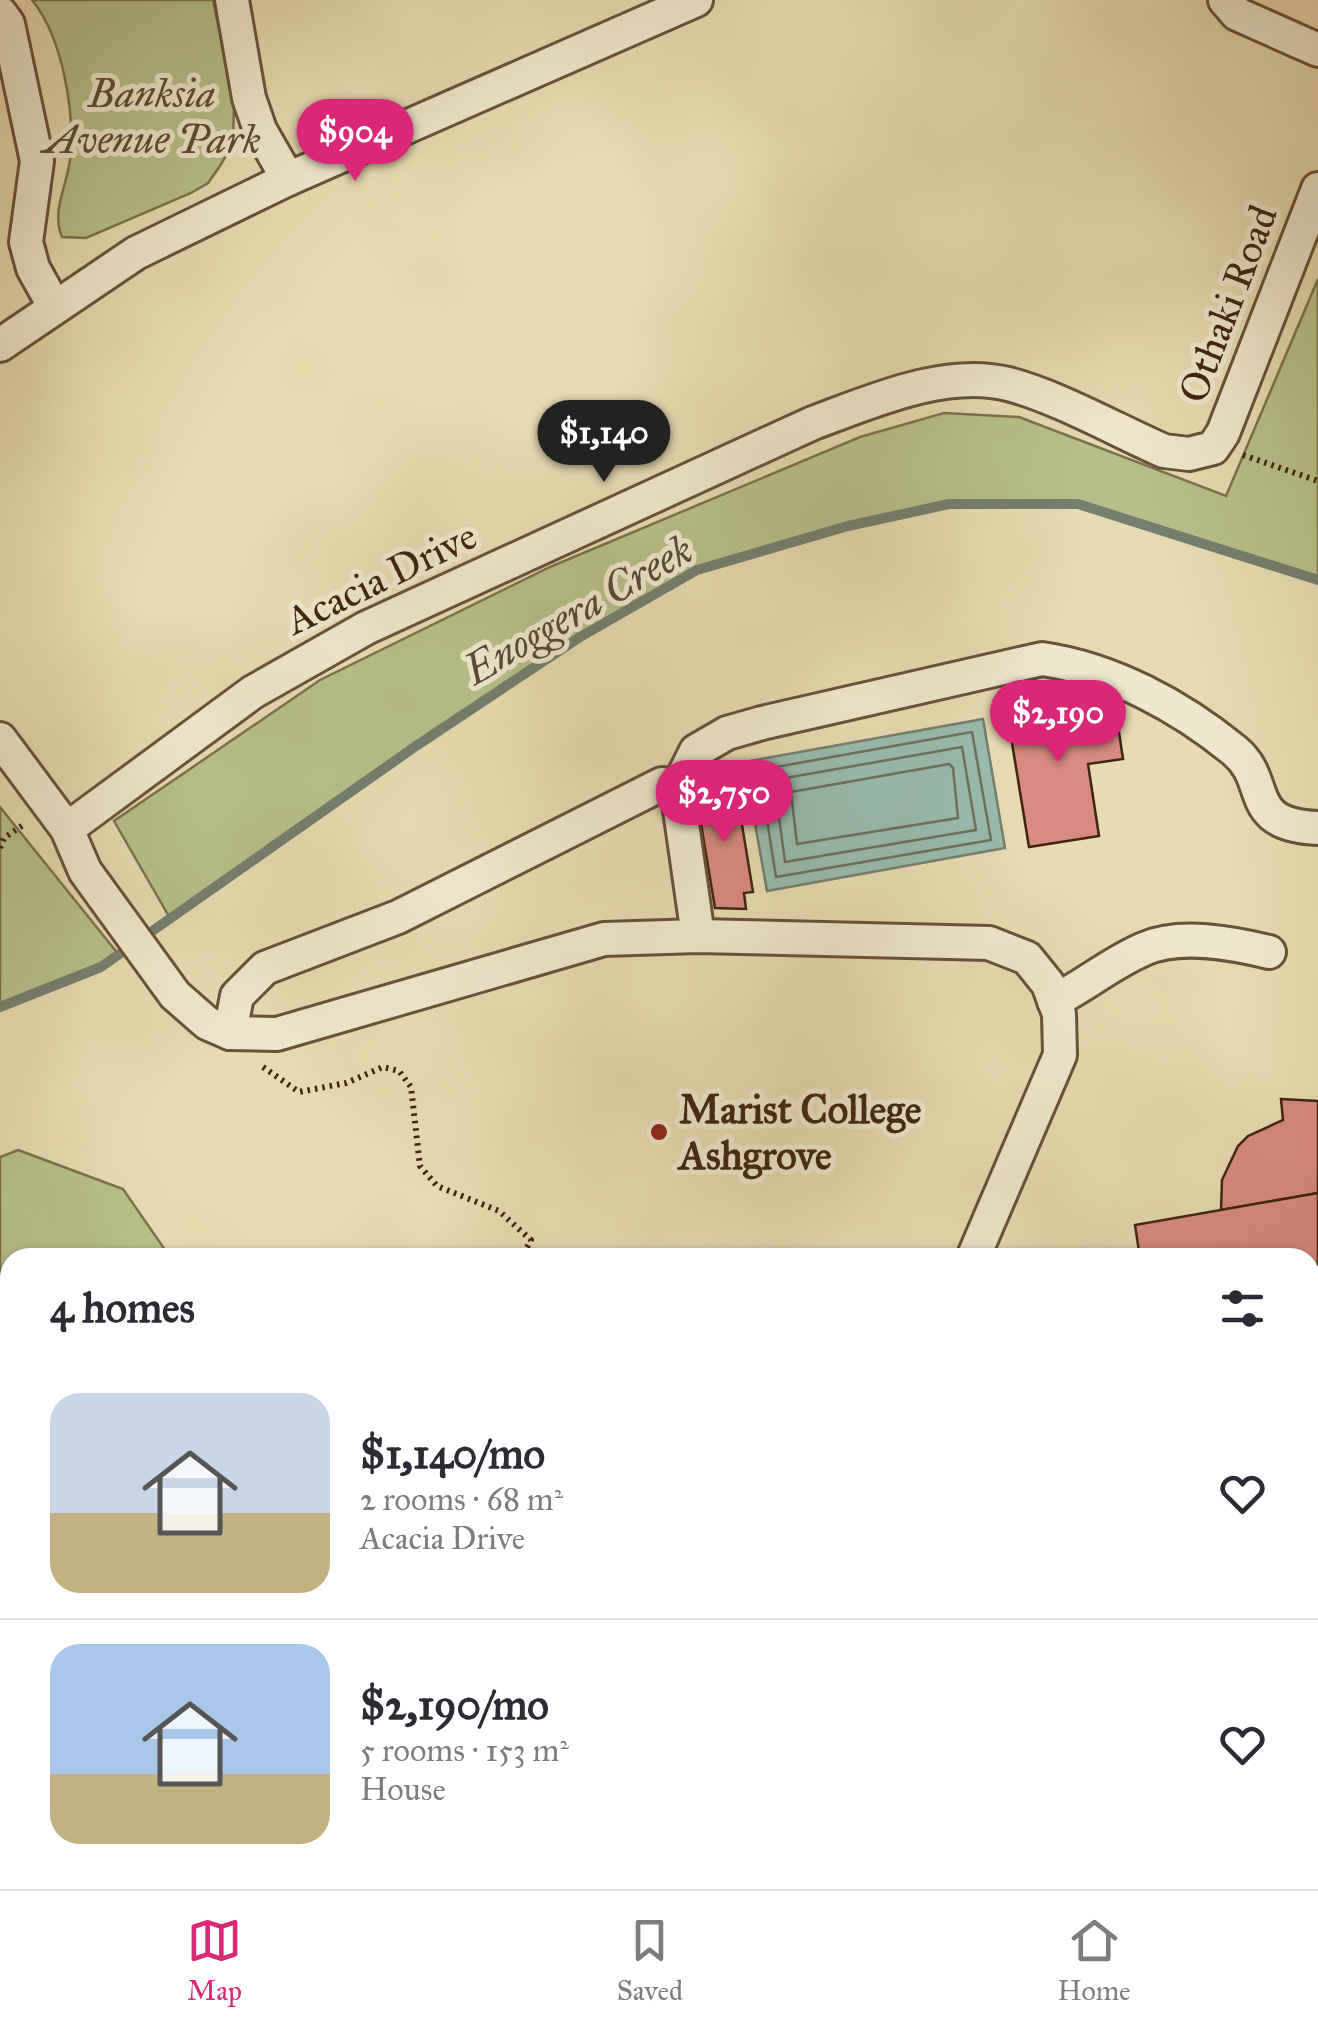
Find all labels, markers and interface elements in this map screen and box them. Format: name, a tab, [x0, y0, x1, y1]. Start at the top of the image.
park label: Banksia Avenue Park	[39, 69, 261, 164]
pin: $904	[296, 99, 414, 184]
text: $904	[319, 112, 391, 151]
street label: Othaki Road	[1168, 199, 1288, 409]
pin: $1,140	[523, 400, 685, 485]
text: $1,140	[559, 413, 649, 452]
street label: Acacia Drive	[276, 511, 484, 646]
water label: Enoggera Creek	[453, 523, 702, 697]
pin: $2,190	[977, 680, 1139, 765]
text: $2,190	[1012, 693, 1104, 732]
pin: $2,750	[643, 760, 805, 845]
text: $2,750	[678, 773, 770, 812]
place label: Marist College Ashgrove	[676, 1085, 922, 1180]
marker: Marist College Ashgrove	[648, 1121, 670, 1143]
icon: filters	[1215, 1281, 1270, 1336]
text: 4 homes	[50, 1282, 195, 1334]
text: $1,140/mo	[360, 1428, 545, 1480]
icon: home	[130, 1433, 250, 1553]
icon: heart	[1215, 1466, 1270, 1521]
text: 2 rooms · 68 m²	[360, 1480, 563, 1519]
text: Acacia Drive	[360, 1519, 525, 1558]
text: $2,190/mo	[360, 1679, 549, 1731]
icon: home	[130, 1684, 250, 1804]
icon: heart	[1215, 1717, 1270, 1772]
text: 5 rooms · 153 m²	[360, 1731, 569, 1770]
text: House	[360, 1770, 446, 1809]
tab: Map	[187, 1913, 242, 2008]
tab: Saved	[617, 1913, 683, 2008]
tab: Home	[1058, 1913, 1131, 2008]

